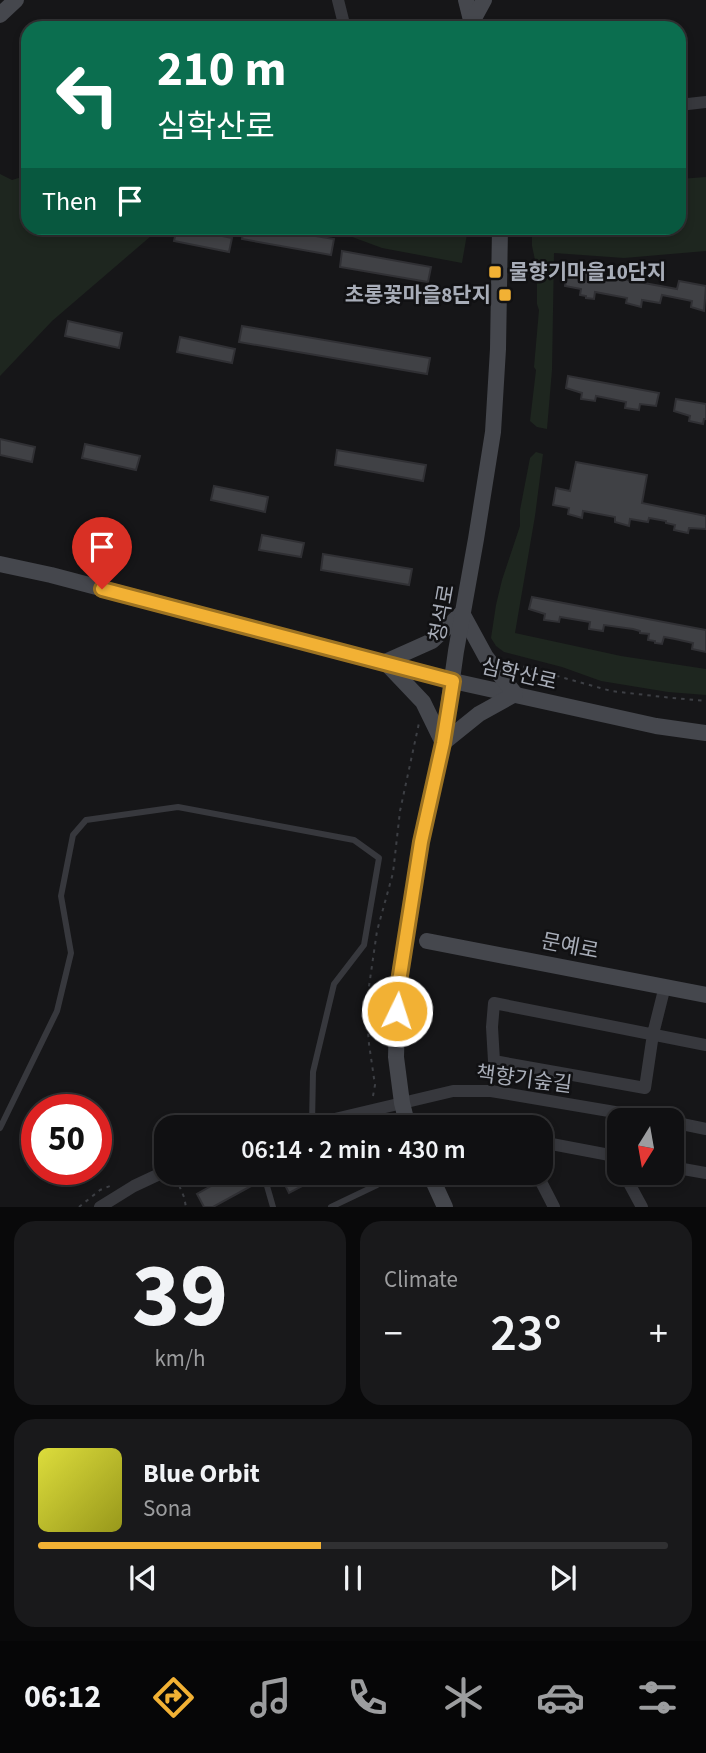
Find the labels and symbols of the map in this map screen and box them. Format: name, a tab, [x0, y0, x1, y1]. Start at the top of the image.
place label: 물향기마을10단지	[509, 257, 666, 287]
marker: 물향기마을10단지	[487, 264, 503, 280]
place label: 초롱꽃마을8단지	[345, 280, 491, 310]
marker: 초롱꽃마을8단지	[497, 287, 513, 303]
pin	[72, 517, 132, 589]
street label: 청석로	[422, 582, 462, 644]
street label: 심학산로	[478, 651, 560, 697]
street label: 문예로	[539, 926, 601, 966]
position arrow	[360, 974, 434, 1048]
street label: 책향기숲길	[474, 1058, 574, 1100]
speed limit sign: 50	[21, 1094, 112, 1185]
north arrow	[607, 1108, 684, 1185]

